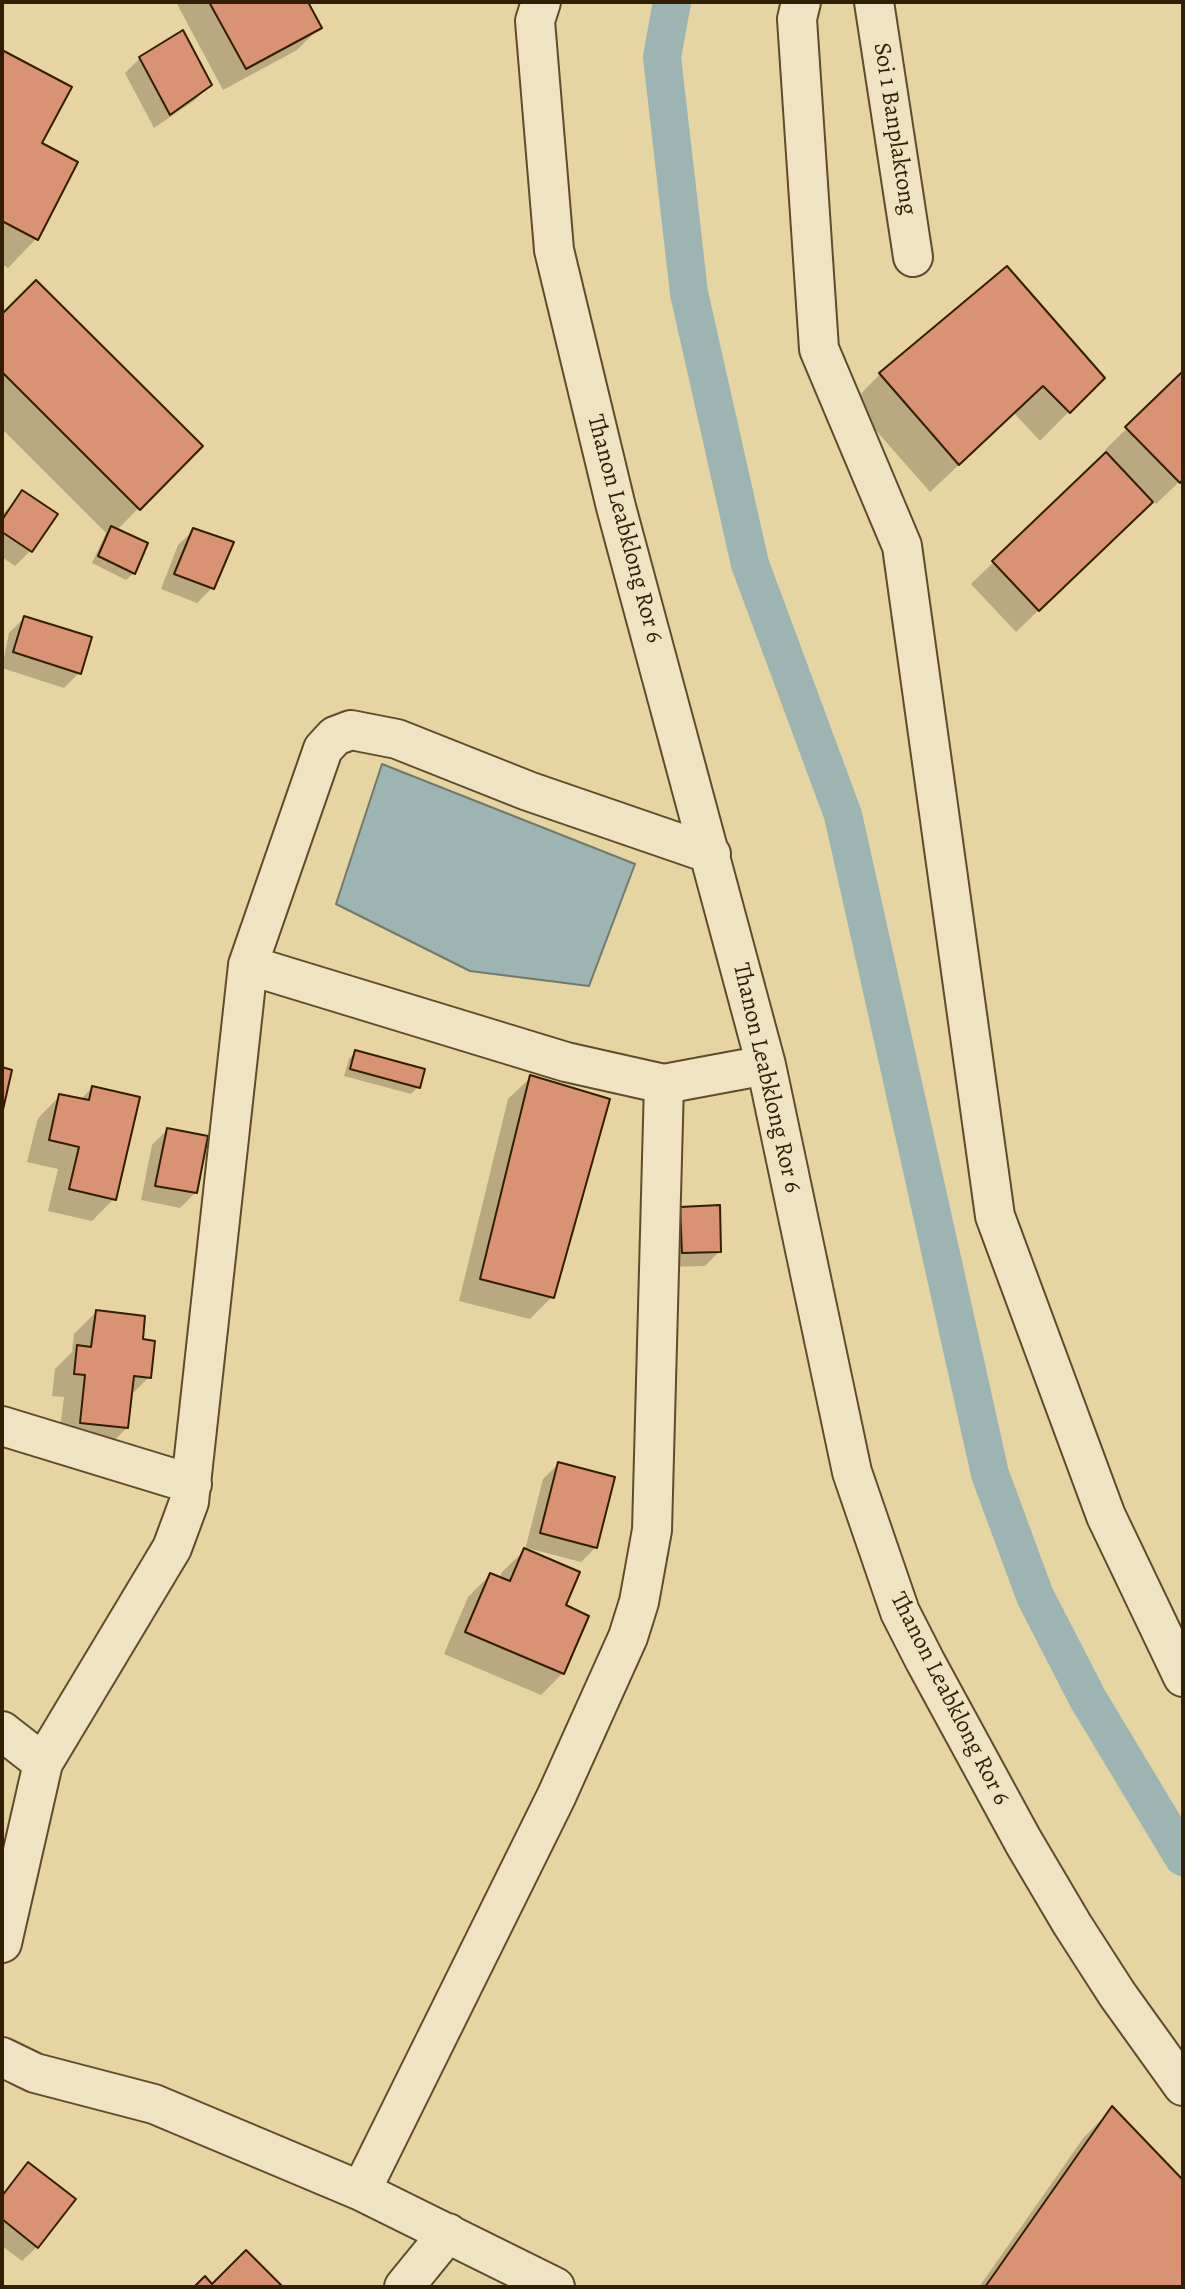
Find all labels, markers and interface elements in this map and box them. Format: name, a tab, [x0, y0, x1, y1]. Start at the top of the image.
street label: Soi 1 Banplaktong	[866, 41, 922, 217]
street label: Thanon Leabklong Ror 6	[580, 412, 668, 646]
street label: Thanon Leabklong Ror 6	[726, 960, 806, 1196]
street label: Thanon Leabklong Ror 6	[883, 1588, 1015, 1810]

